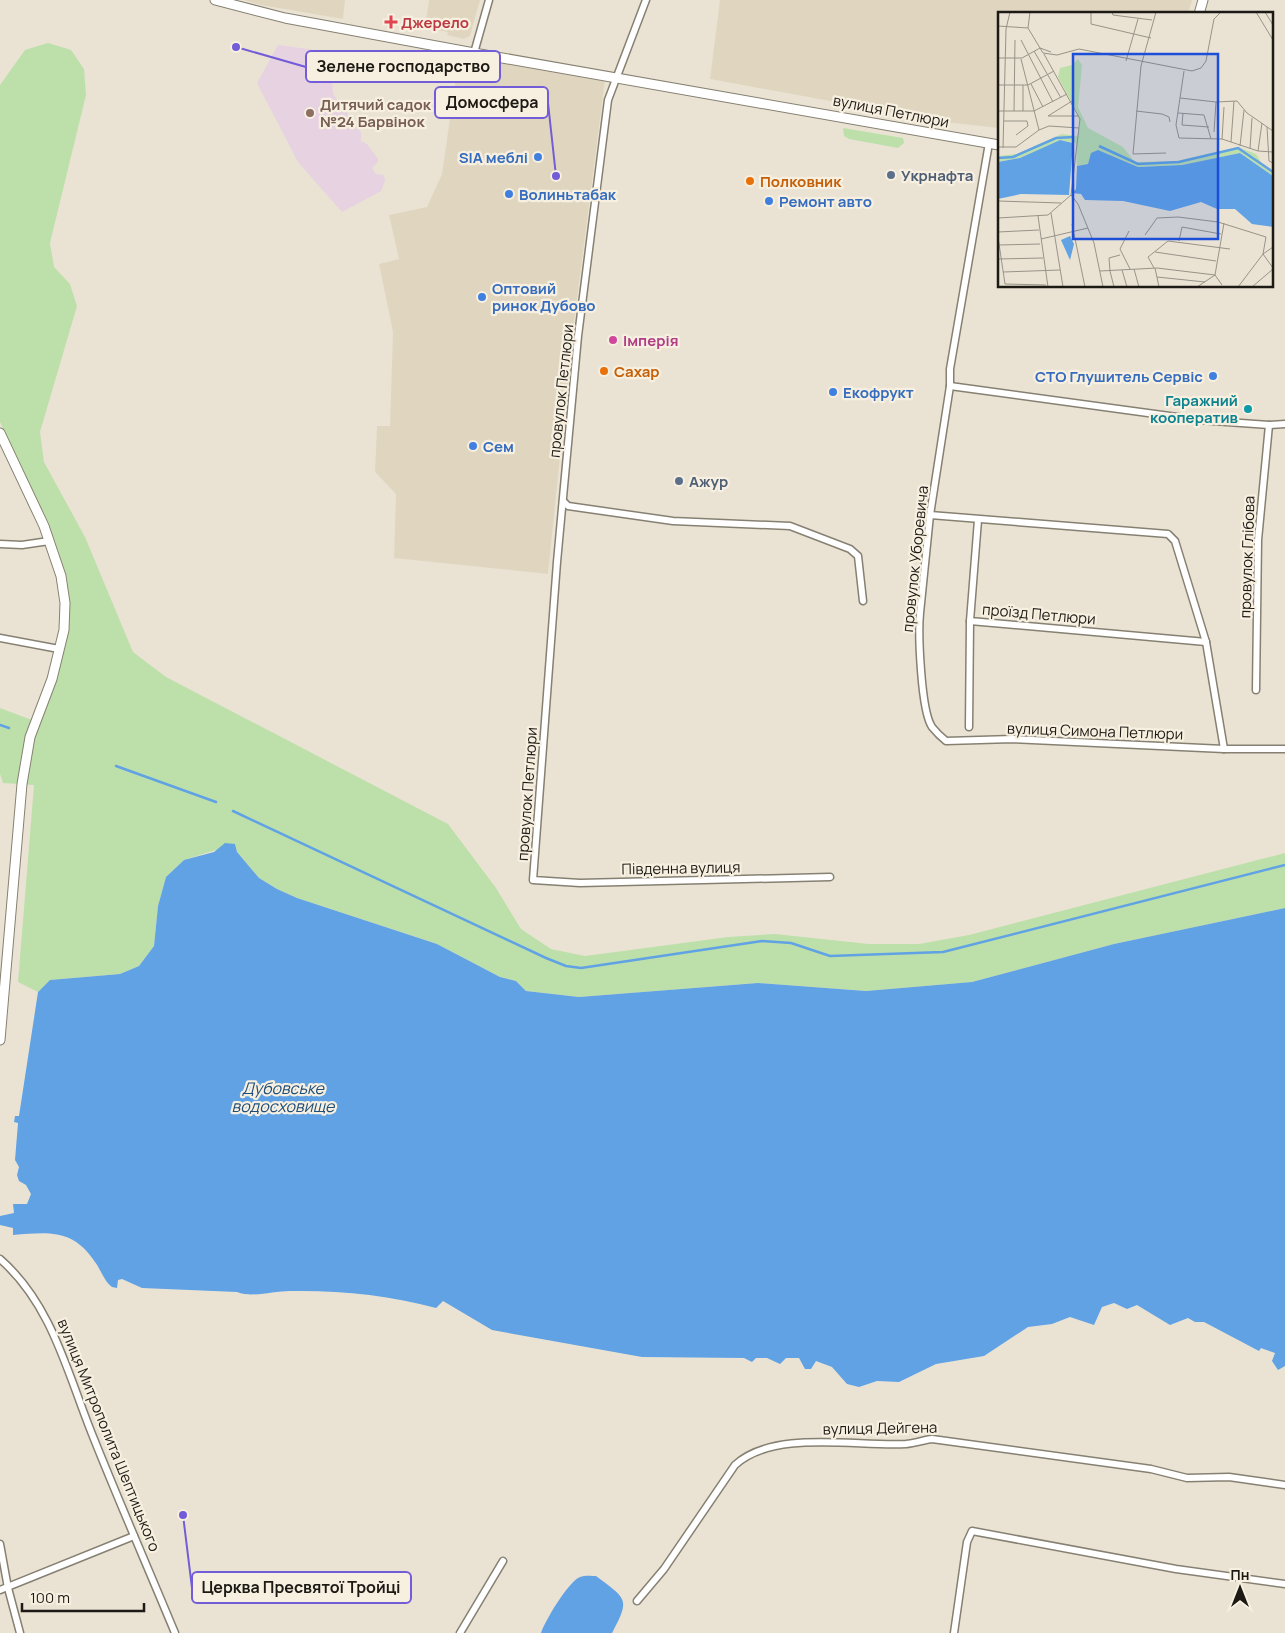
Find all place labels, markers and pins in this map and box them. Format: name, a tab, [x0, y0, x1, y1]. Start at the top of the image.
place label: Джерело	[401, 12, 469, 33]
marker: Джерело	[385, 16, 397, 28]
callout: Зелене господарство	[306, 51, 500, 82]
callout: Домосфера	[435, 87, 548, 118]
place label: Дитячий садок №24 Барвінок	[320, 94, 432, 132]
marker: Дитячий садок №24 Барвінок	[304, 107, 316, 119]
place label: SIA меблі	[459, 147, 528, 168]
marker: SIA меблі	[532, 151, 544, 163]
place label: Укрнафта	[901, 165, 973, 186]
marker: Укрнафта	[885, 169, 897, 181]
place label: Полковник	[760, 171, 842, 192]
marker: Полковник	[744, 175, 756, 187]
place label: Волиньтабак	[519, 184, 617, 205]
marker: Волиньтабак	[503, 188, 515, 200]
place label: Ремонт авто	[779, 191, 872, 212]
marker: Ремонт авто	[763, 195, 775, 207]
place label: Оптовий ринок Дубово	[492, 278, 596, 316]
marker: Оптовий ринок Дубово	[476, 291, 488, 303]
place label: Імперія	[623, 330, 678, 351]
marker: Імперія	[607, 334, 619, 346]
place label: Сахар	[614, 361, 660, 382]
marker: Сахар	[598, 365, 610, 377]
place label: СТО Глушитель Сервіс	[1035, 366, 1203, 387]
marker: СТО Глушитель Сервіс	[1207, 370, 1219, 382]
place label: Екофрукт	[843, 382, 914, 403]
marker: Екофрукт	[827, 386, 839, 398]
place label: Гаражний кооператив	[1150, 390, 1238, 428]
marker: Гаражний кооператив	[1242, 403, 1254, 415]
place label: Сем	[483, 436, 514, 457]
marker: Сем	[467, 440, 479, 452]
place label: Ажур	[689, 471, 728, 492]
marker: Ажур	[673, 475, 685, 487]
callout: Церква Пресвятої Тройці	[192, 1572, 411, 1603]

